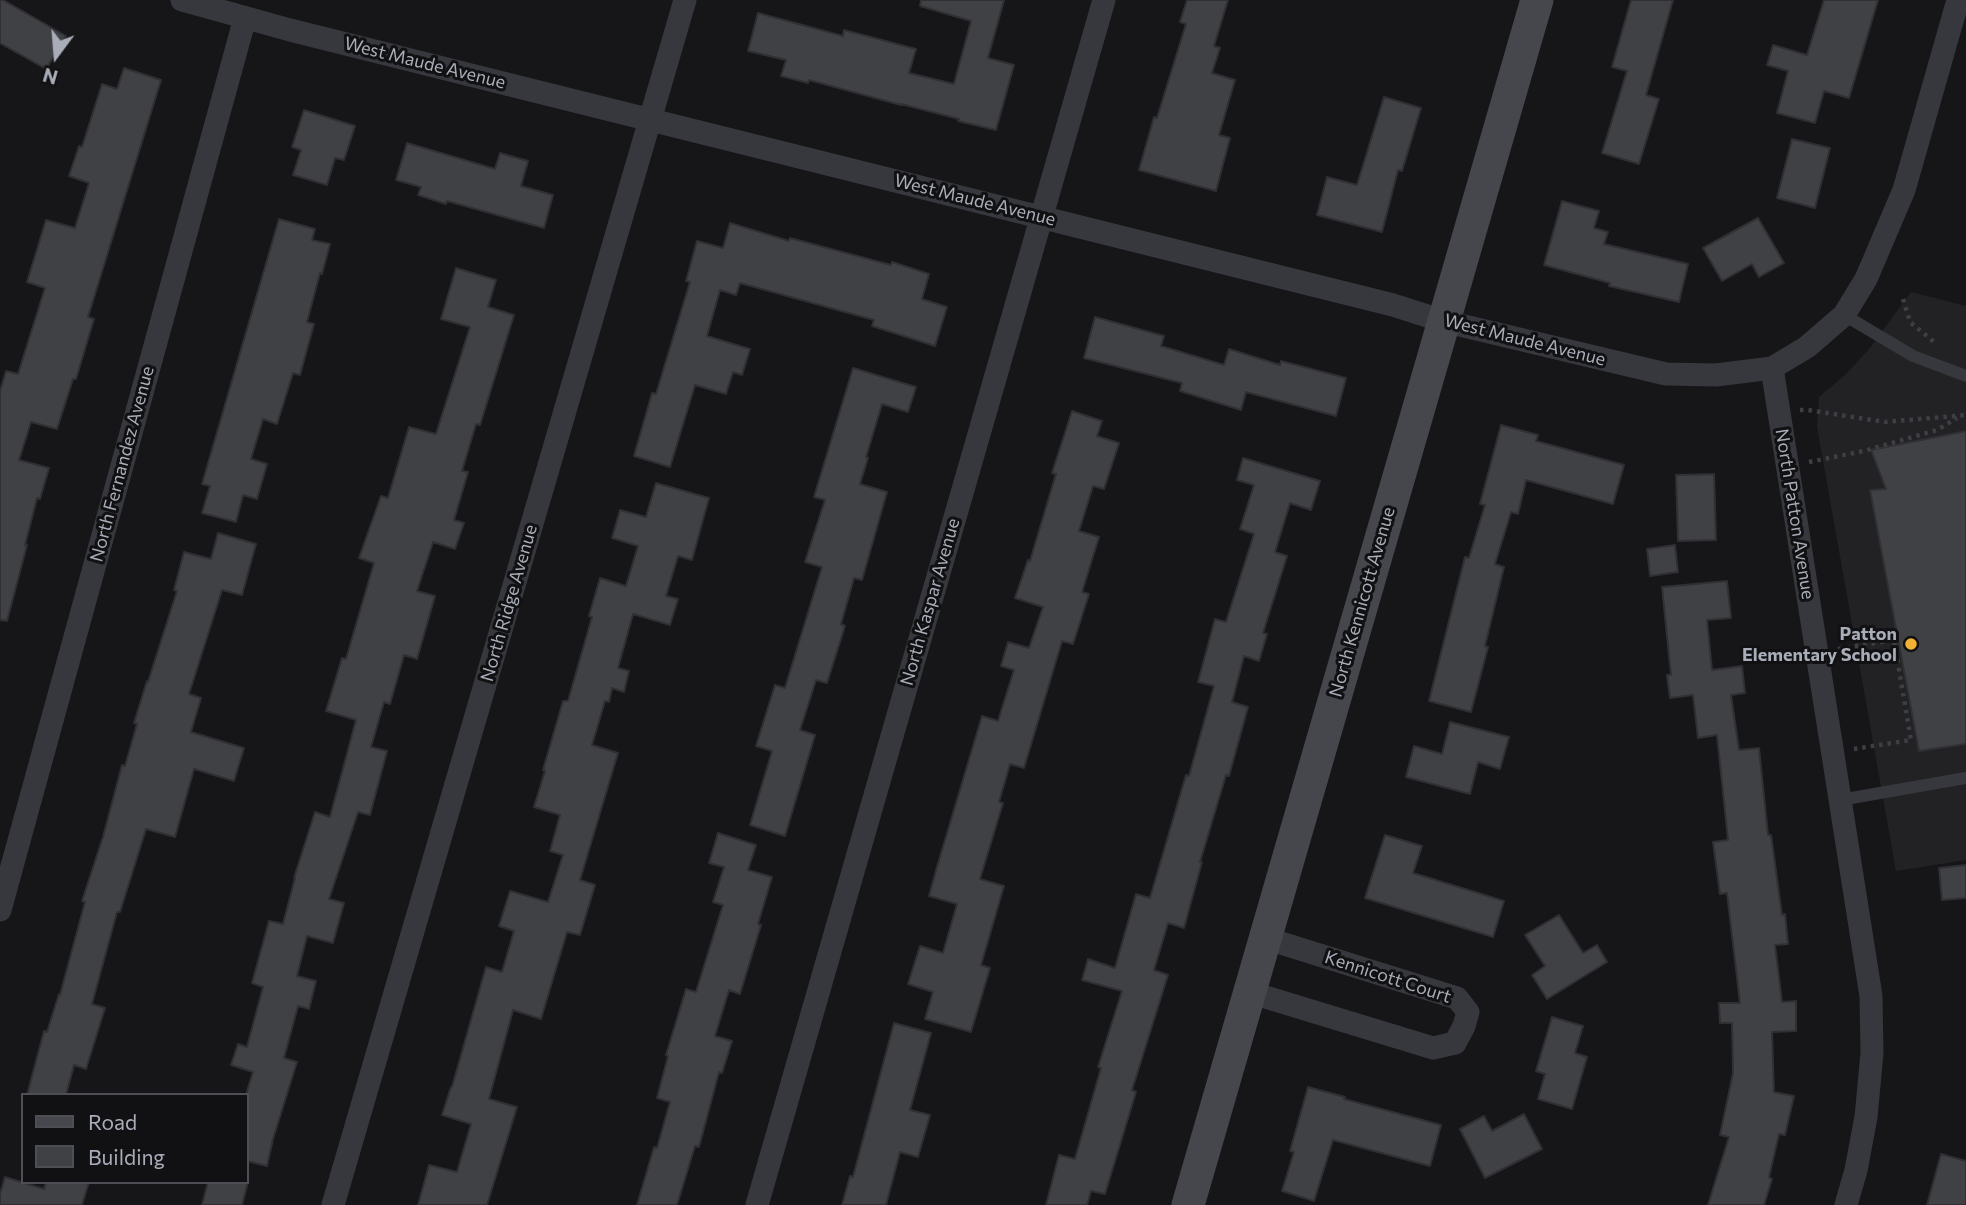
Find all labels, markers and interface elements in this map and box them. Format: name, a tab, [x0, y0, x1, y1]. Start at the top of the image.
north arrow	[21, 21, 91, 91]
street label: West Maude Avenue	[342, 33, 508, 93]
text: N	[40, 64, 60, 90]
street label: West Maude Avenue	[892, 170, 1058, 230]
street label: West Maude Avenue	[1442, 310, 1608, 370]
street label: North Fernandez Avenue	[85, 364, 159, 564]
street label: North Patton Avenue	[1771, 427, 1819, 601]
street label: North Kennicott Avenue	[1325, 505, 1399, 699]
street label: North Kaspar Avenue	[896, 516, 964, 688]
street label: North Ridge Avenue	[476, 522, 542, 684]
place label: Patton Elementary School	[1742, 623, 1897, 666]
marker: Patton Elementary School	[1903, 636, 1919, 652]
street label: Kennicott Court	[1322, 946, 1454, 1008]
legend	[21, 1093, 248, 1184]
text: Road	[88, 1109, 137, 1134]
text: Building	[88, 1144, 165, 1169]

